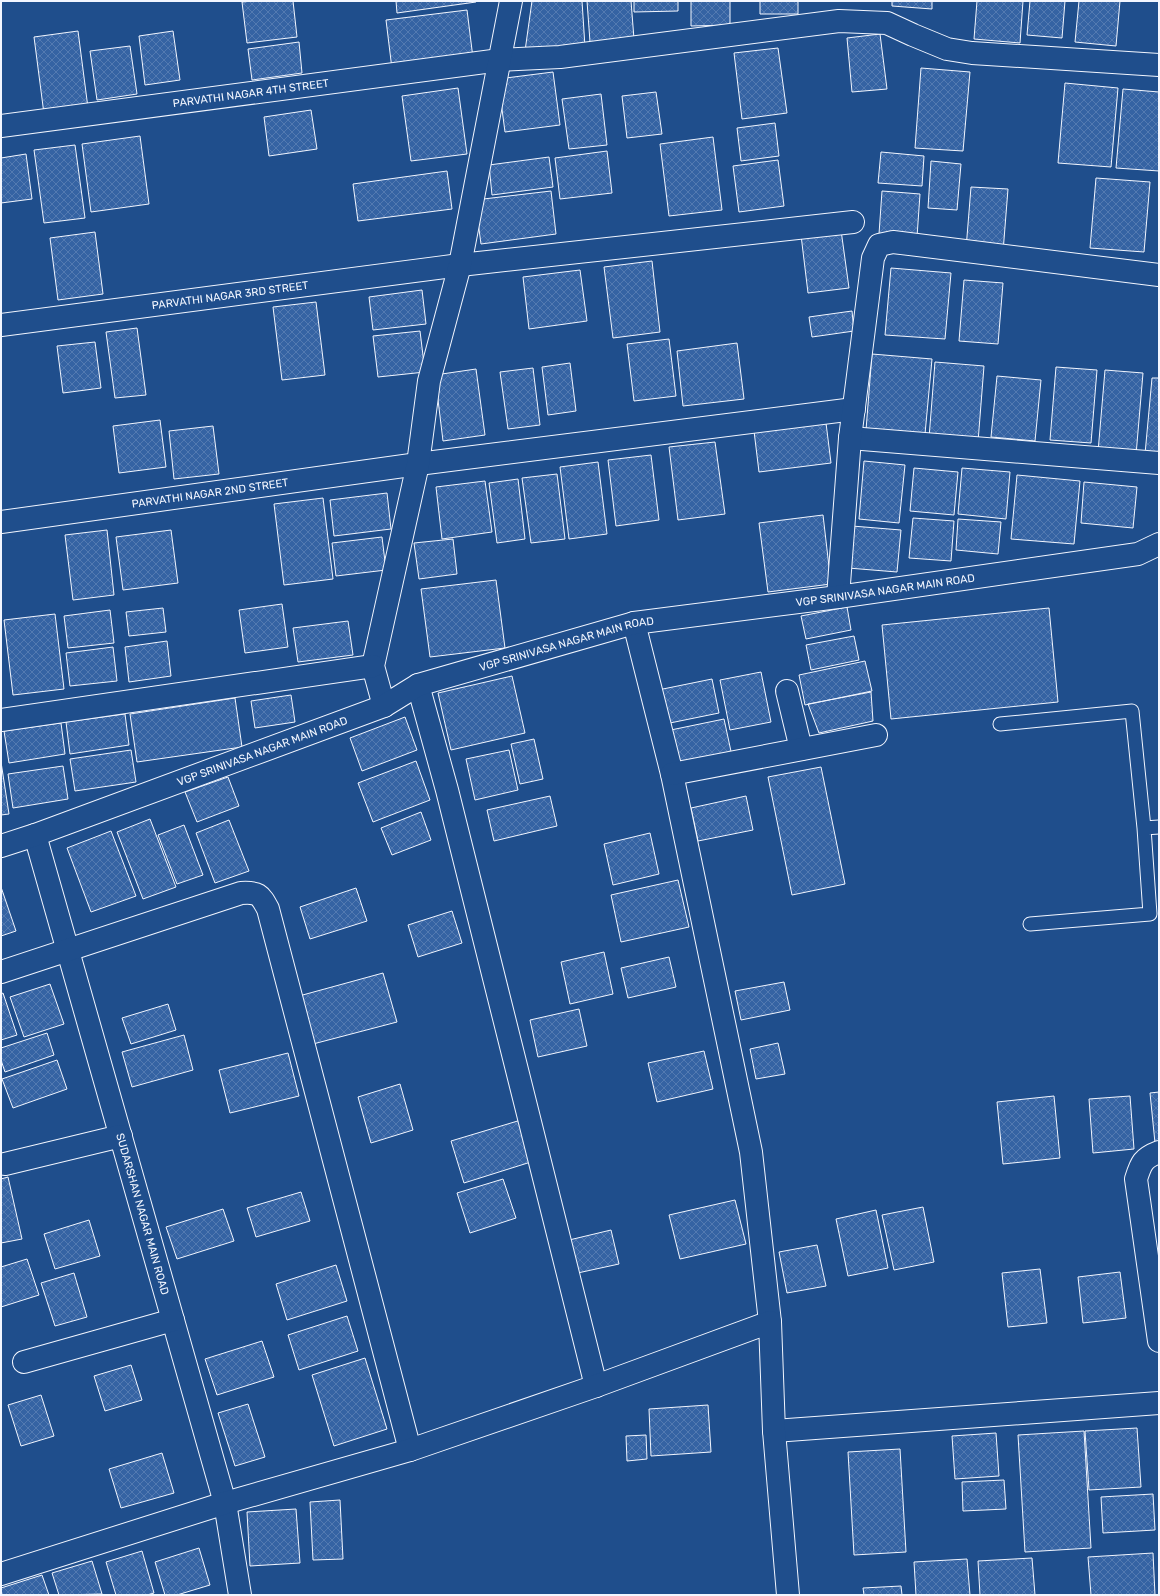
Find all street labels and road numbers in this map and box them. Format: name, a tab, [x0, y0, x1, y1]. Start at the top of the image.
street label: PARVATHI NAGAR 4TH STREET	[172, 77, 330, 110]
street label: PARVATHI NAGAR 3RD STREET	[151, 279, 310, 312]
street label: PARVATHI NAGAR 2ND STREET	[131, 476, 290, 511]
street label: VGP SRINIVASA NAGAR MAIN ROAD	[795, 571, 976, 609]
street label: VGP SRINIVASA NAGAR MAIN ROAD	[478, 615, 655, 674]
street label: VGP SRINIVASA NAGAR MAIN ROAD	[175, 714, 349, 789]
street label: SUDARSHAN NAGAR MAIN ROAD	[113, 1132, 171, 1296]

